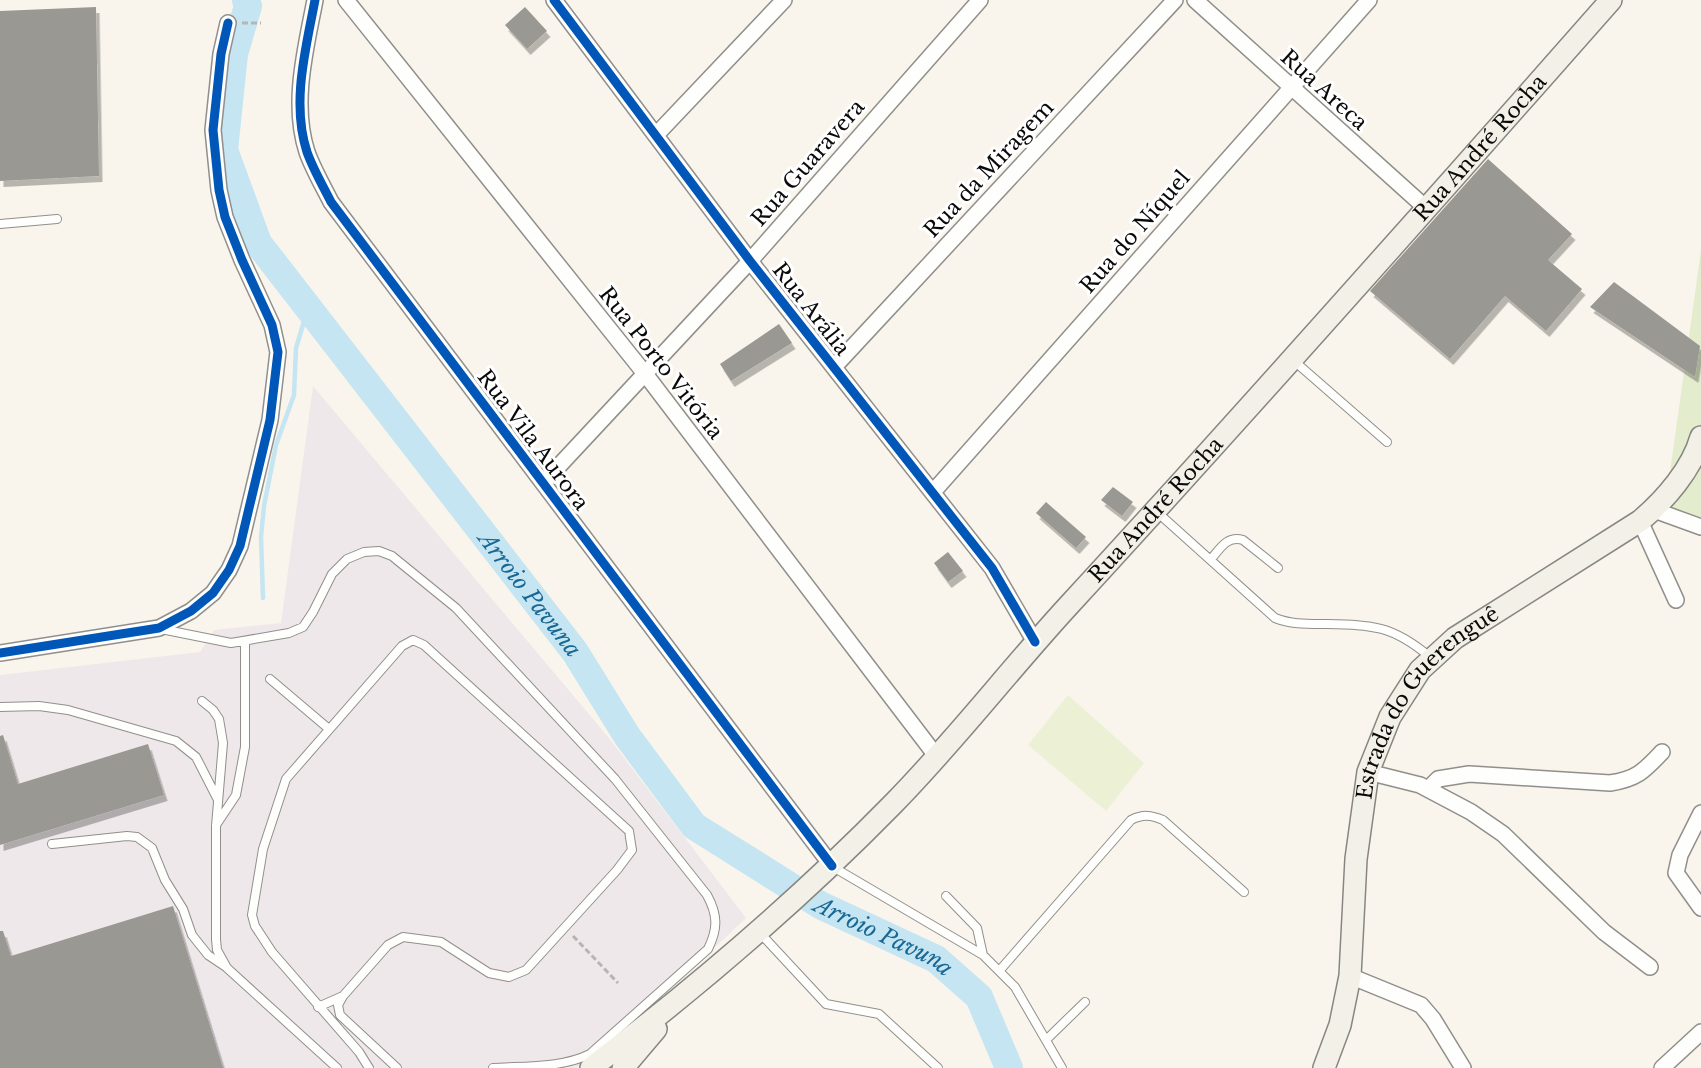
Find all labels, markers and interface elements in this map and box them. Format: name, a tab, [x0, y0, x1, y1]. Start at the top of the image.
street label: Rua Areca	[1275, 44, 1373, 136]
street label: Rua André Rocha	[1408, 69, 1552, 227]
street label: Rua Guaravera	[746, 94, 870, 232]
street label: Rua da Miragem	[919, 95, 1060, 243]
street label: Rua do Níquel	[1075, 165, 1196, 299]
street label: Rua Arália	[767, 257, 856, 361]
street label: Rua Porto Vitória	[593, 282, 729, 445]
street label: Rua Vila Aurora	[472, 365, 595, 516]
street label: Rua André Rocha	[1083, 432, 1229, 588]
water label: Arroio Pavuna	[471, 524, 587, 662]
street label: Estrada do Guerenguê	[1351, 601, 1504, 801]
water label: Arroio Pavuna	[807, 890, 959, 981]

